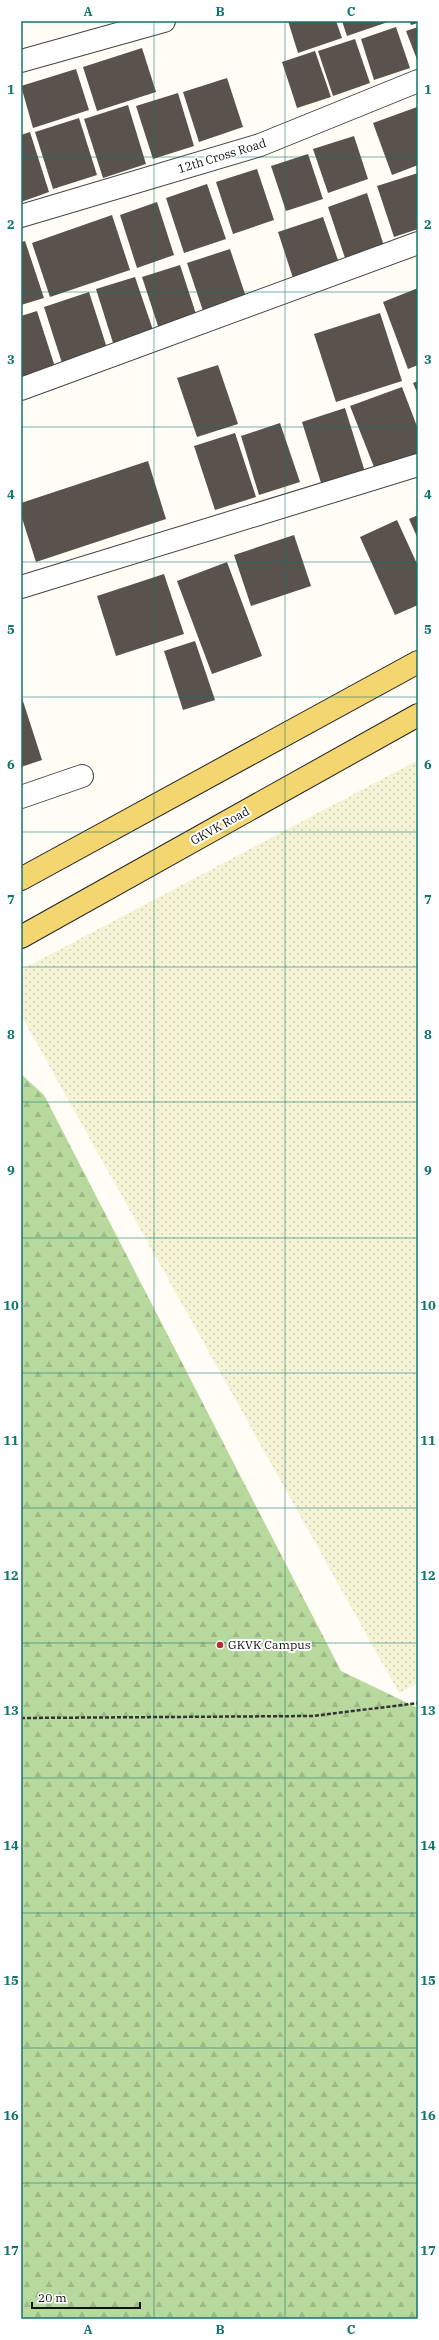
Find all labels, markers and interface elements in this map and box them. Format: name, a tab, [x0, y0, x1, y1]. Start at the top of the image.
text: A	[83, 3, 93, 20]
text: B	[215, 3, 225, 20]
text: C	[347, 3, 356, 20]
text: 1	[7, 81, 15, 98]
text: 1	[424, 81, 432, 98]
street label: 12th Cross Road	[176, 135, 268, 176]
text: 2	[7, 216, 15, 233]
text: 2	[424, 216, 432, 233]
text: 3	[7, 351, 15, 368]
text: 3	[424, 351, 432, 368]
text: 4	[7, 486, 15, 503]
text: 4	[424, 486, 432, 503]
text: 5	[7, 621, 15, 638]
text: 5	[424, 621, 432, 638]
text: 6	[7, 756, 15, 773]
text: 6	[424, 756, 432, 773]
street label: GKVK Road	[188, 803, 252, 848]
text: 7	[7, 891, 15, 908]
text: 7	[424, 891, 432, 908]
text: 8	[7, 1026, 15, 1043]
text: 8	[424, 1026, 432, 1043]
text: 9	[7, 1162, 15, 1179]
text: 9	[424, 1162, 432, 1179]
text: 10	[3, 1297, 19, 1314]
text: 10	[420, 1297, 436, 1314]
text: 11	[3, 1432, 19, 1449]
text: 11	[420, 1432, 436, 1449]
text: 12	[3, 1567, 19, 1584]
text: 12	[420, 1567, 436, 1584]
place label: GKVK Campus	[228, 1637, 311, 1652]
marker: GKVK Campus	[215, 1640, 225, 1650]
text: 13	[3, 1702, 19, 1719]
text: 13	[420, 1702, 436, 1719]
text: 14	[3, 1837, 19, 1854]
text: 14	[420, 1837, 436, 1854]
text: 15	[3, 1972, 19, 1989]
text: 15	[420, 1972, 436, 1989]
text: 16	[3, 2107, 19, 2124]
text: 16	[420, 2107, 436, 2124]
text: 17	[3, 2242, 19, 2259]
text: 17	[420, 2242, 436, 2259]
scale bar	[32, 2284, 140, 2310]
text: 20 m	[38, 2290, 67, 2305]
text: A	[83, 2321, 93, 2338]
text: B	[215, 2321, 225, 2338]
text: C	[347, 2321, 356, 2338]

